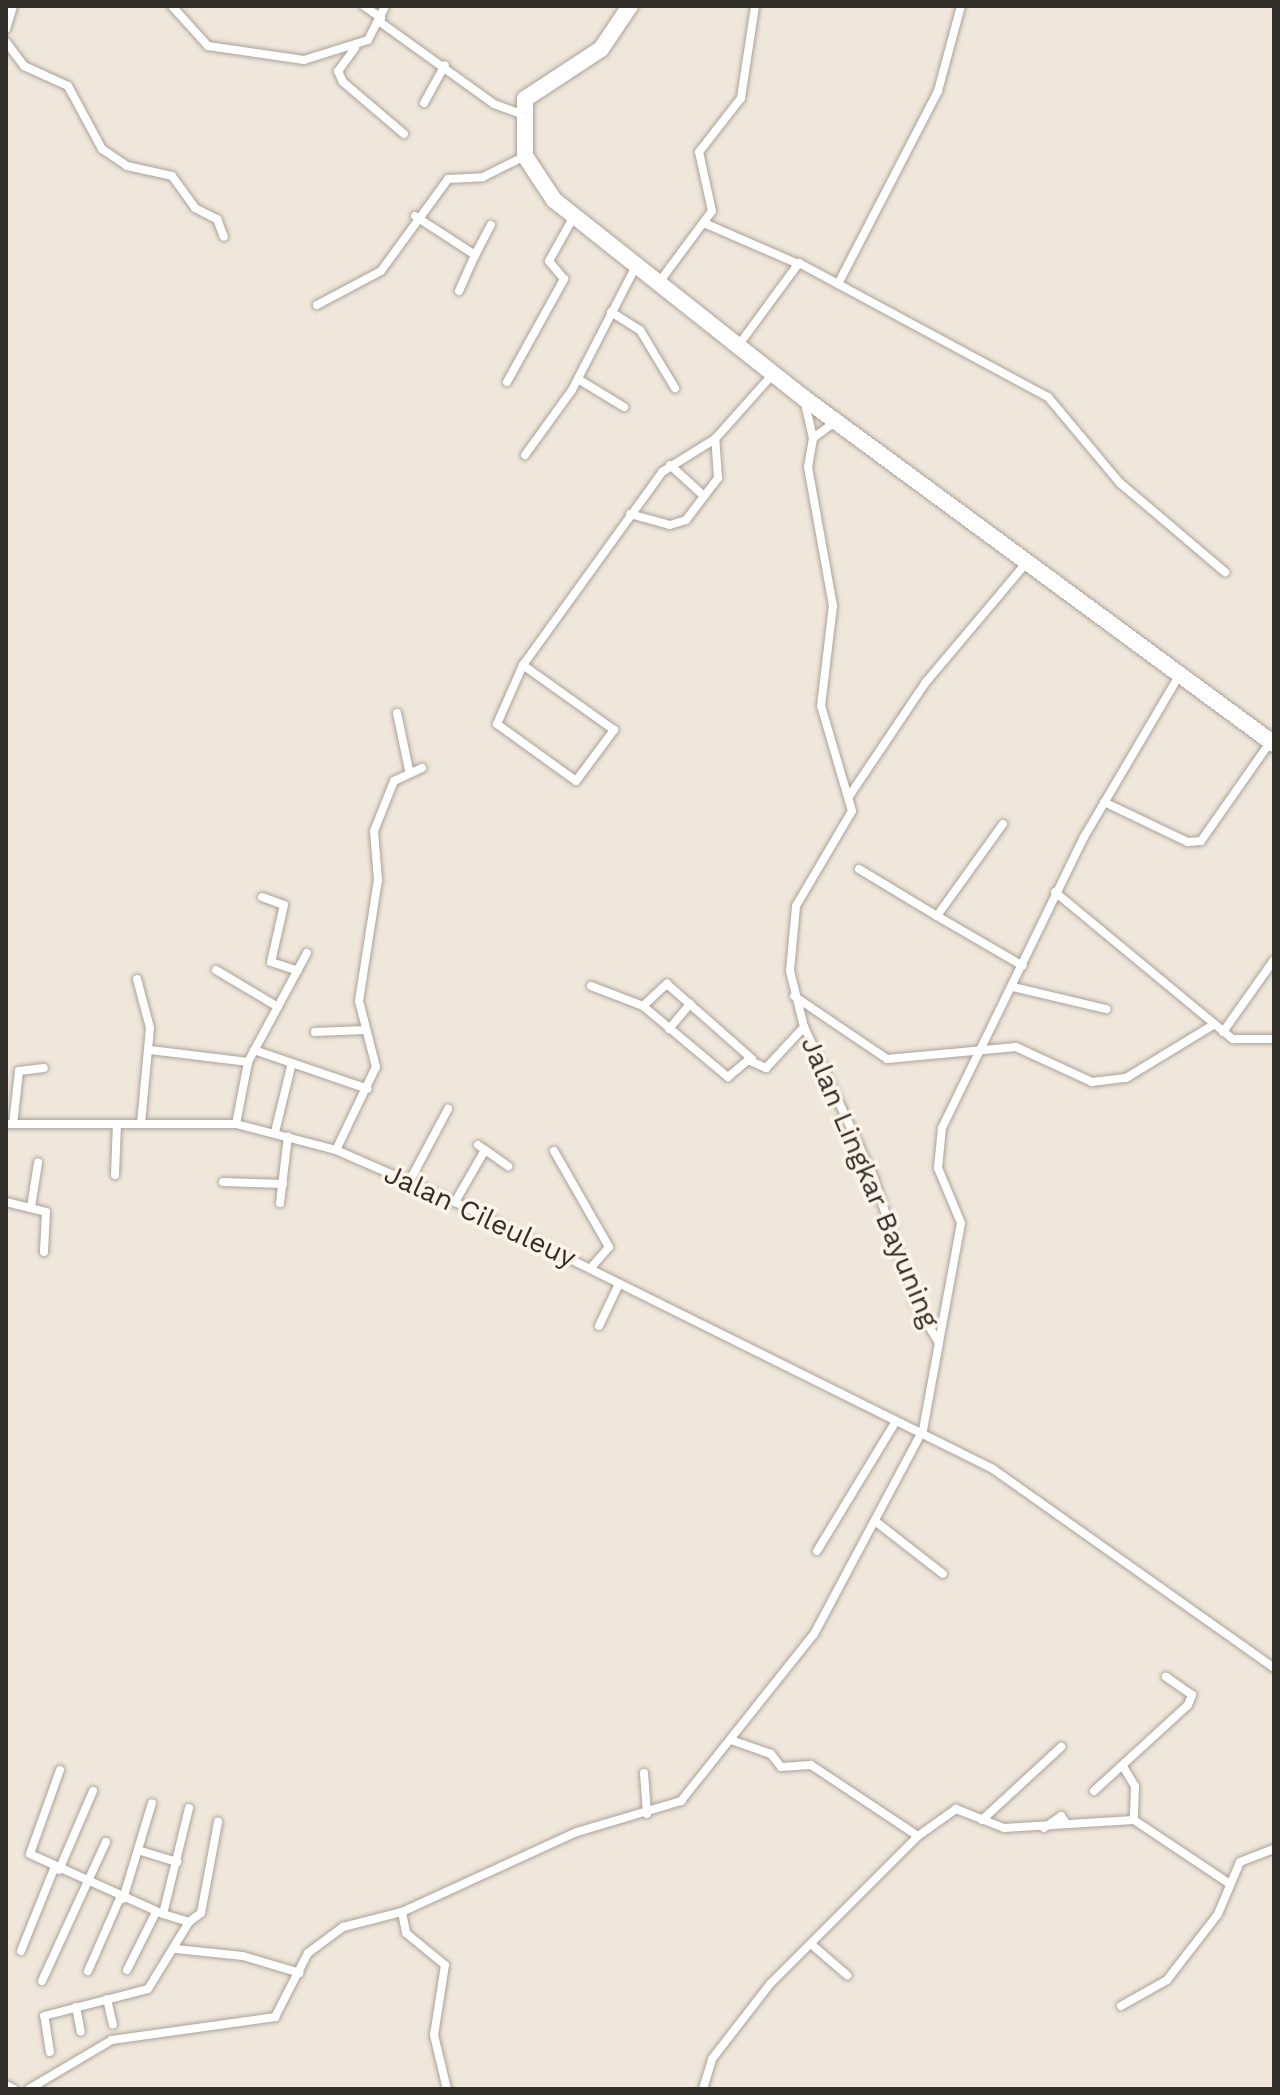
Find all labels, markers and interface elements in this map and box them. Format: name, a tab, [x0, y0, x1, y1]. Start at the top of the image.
street label: Jalan Lingkar Bayuning	[793, 1031, 947, 1333]
street label: Jalan Cileuleuy	[379, 1157, 581, 1275]

